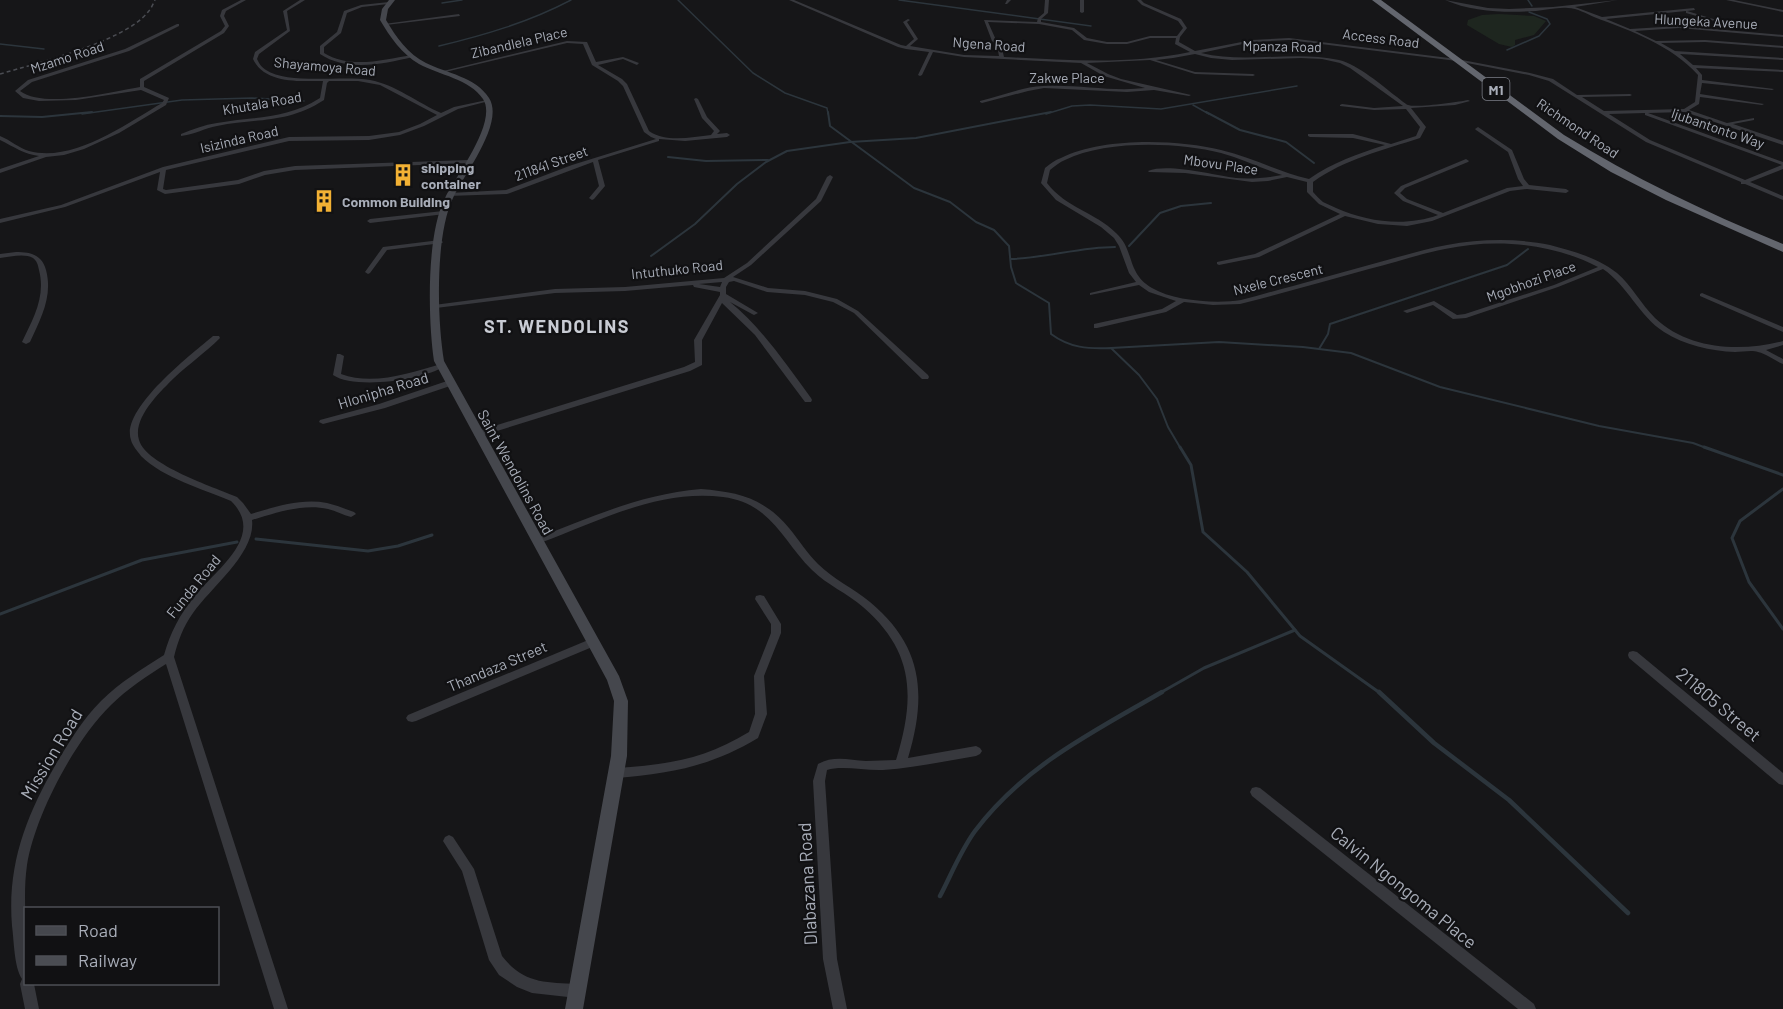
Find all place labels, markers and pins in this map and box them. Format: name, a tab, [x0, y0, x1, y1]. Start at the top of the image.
place label: shipping container	[421, 159, 481, 192]
building icon: shipping container	[390, 162, 416, 188]
building icon: Common Building	[311, 188, 337, 214]
place label: Common Building	[342, 193, 450, 210]

